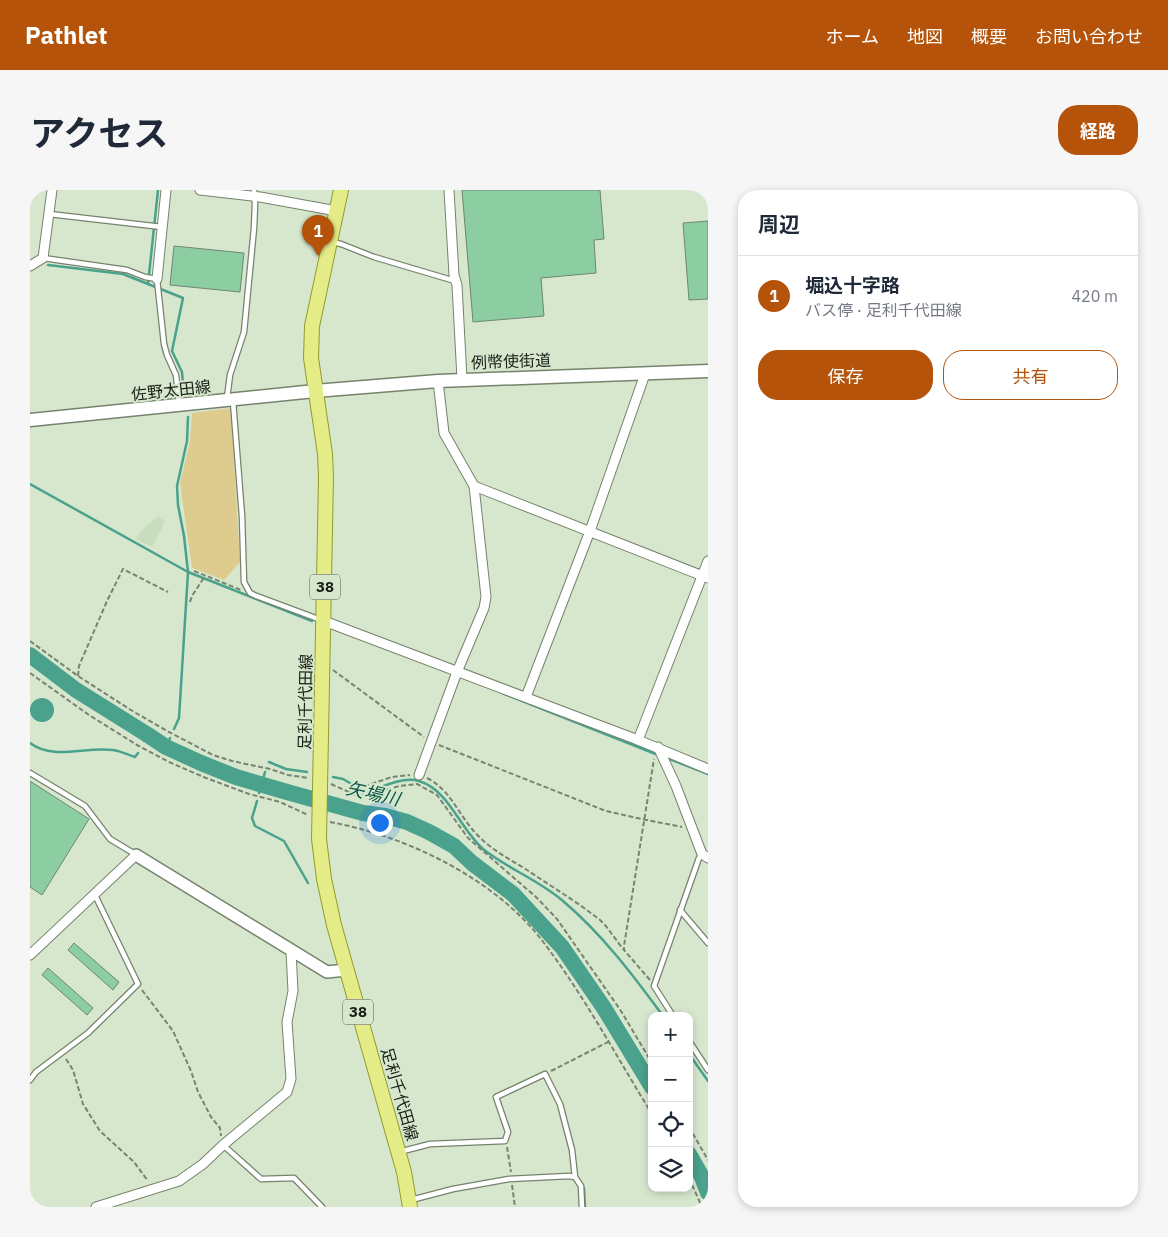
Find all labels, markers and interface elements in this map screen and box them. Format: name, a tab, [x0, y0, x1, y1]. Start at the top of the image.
text: Pathlet	[25, 19, 107, 51]
text: ホーム	[826, 25, 879, 48]
text: 地図	[907, 25, 943, 48]
text: 概要	[971, 25, 1007, 48]
text: お問い合わせ	[1035, 25, 1143, 48]
button: 経路	[1058, 105, 1138, 155]
text: アクセス	[30, 110, 168, 156]
text: 周辺	[758, 210, 800, 238]
pin: 1	[302, 215, 334, 256]
text: 堀込十字路	[805, 273, 900, 297]
text: 1	[769, 286, 779, 306]
text: 420 m	[1071, 286, 1118, 306]
text: バス停 · 足利千代田線	[805, 300, 962, 320]
street label: 例幣使街道	[471, 350, 551, 372]
button: 保存	[758, 350, 933, 400]
button: 共有	[943, 350, 1118, 400]
street label: 佐野太田線	[130, 376, 212, 404]
road number: 38	[310, 574, 340, 600]
street label: 足利千代田線	[294, 654, 316, 750]
water label: 矢場川	[344, 776, 404, 811]
your location	[367, 810, 393, 836]
road number: 38	[343, 1000, 373, 1024]
map controls	[648, 1012, 693, 1192]
button: +	[648, 1012, 693, 1057]
street label: 足利千代田線	[377, 1045, 423, 1143]
button: −	[648, 1057, 693, 1102]
button: locate	[648, 1102, 693, 1147]
button: layers	[648, 1147, 693, 1192]

